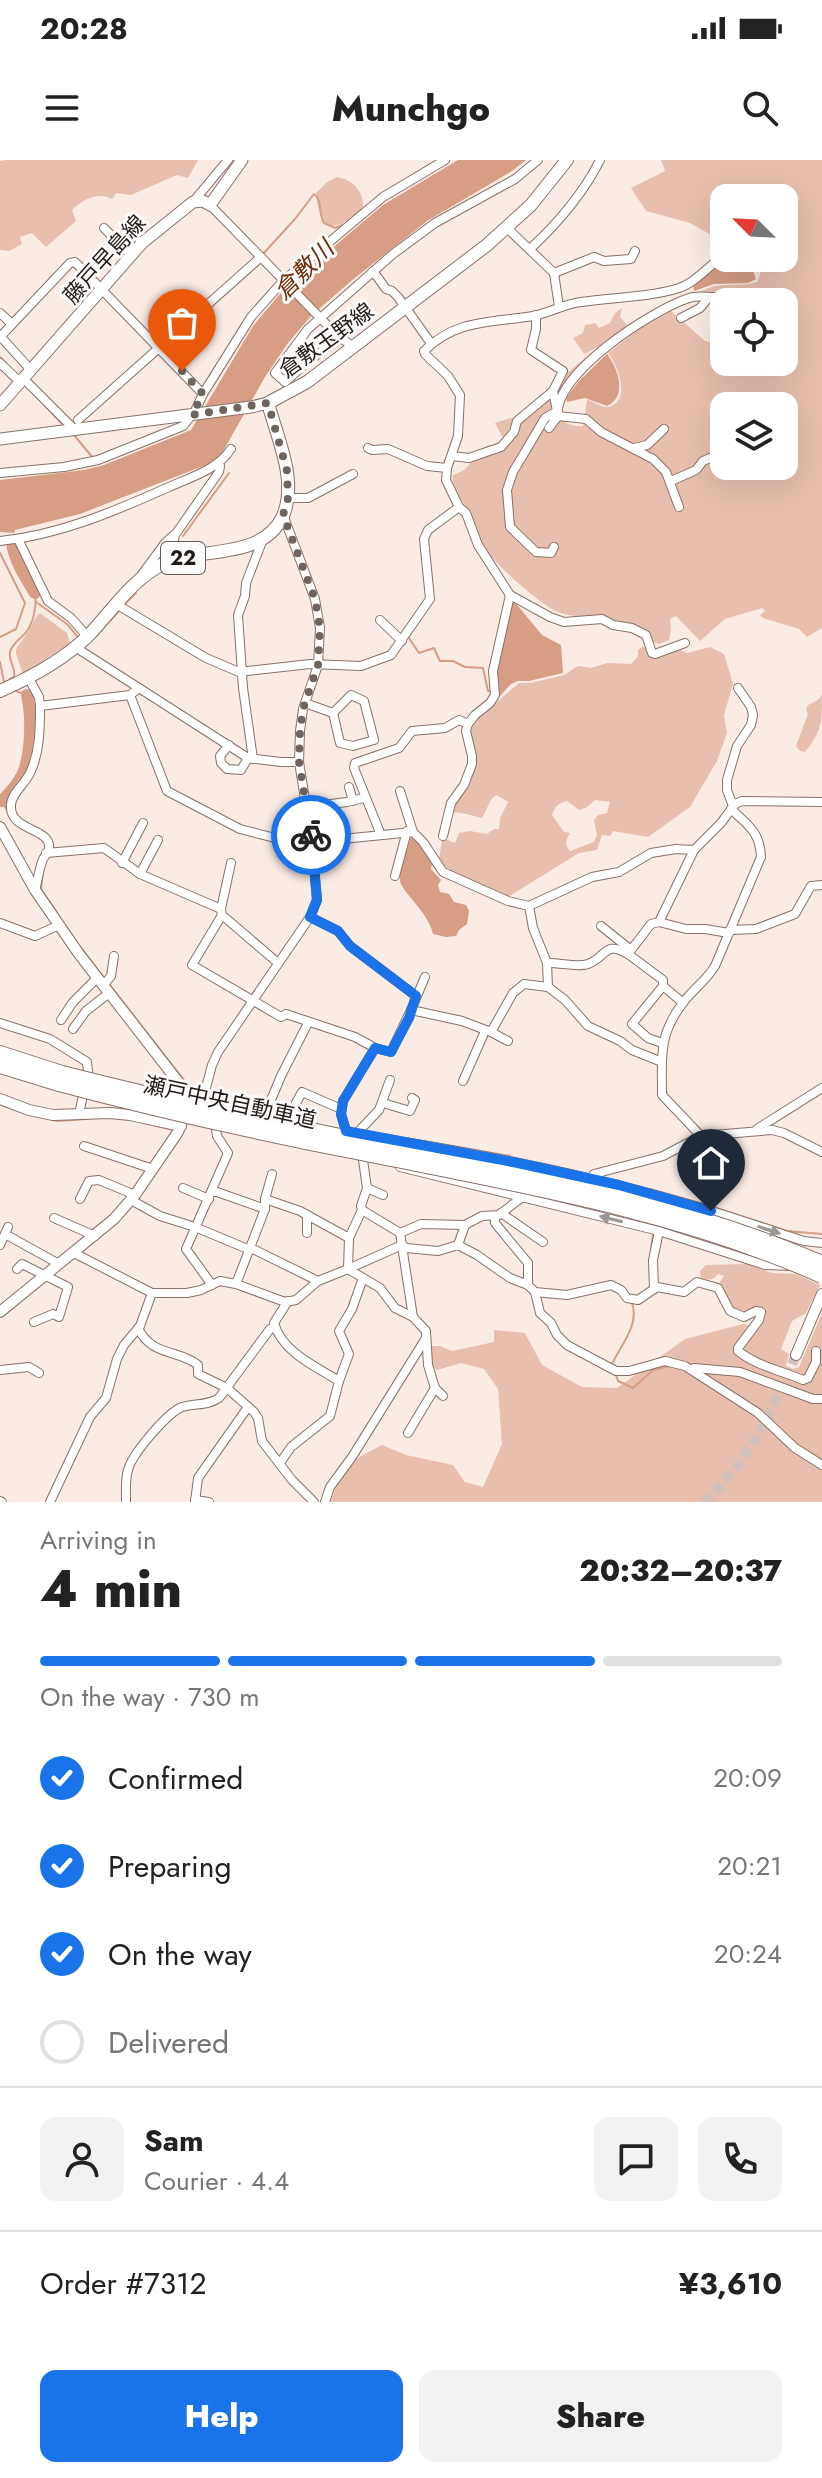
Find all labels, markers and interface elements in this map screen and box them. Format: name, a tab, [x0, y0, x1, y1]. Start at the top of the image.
text: 20:28	[40, 7, 128, 50]
text: Munchgo	[332, 82, 490, 134]
icon: menu	[40, 86, 84, 130]
icon: search	[738, 86, 782, 130]
north arrow	[710, 184, 798, 272]
map controls	[710, 184, 798, 480]
street label: 藤戸早島線	[55, 207, 153, 311]
water label: 倉敷川	[266, 230, 344, 307]
button: locate	[710, 288, 798, 376]
pin	[148, 289, 216, 371]
street label: 倉敷玉野線	[272, 295, 380, 385]
icon: bag	[160, 301, 204, 345]
button: layers	[710, 392, 798, 480]
road number: 22	[161, 542, 205, 574]
courier	[271, 795, 351, 875]
icon: bike	[289, 813, 333, 857]
street label: 瀬戸中央自動車道	[141, 1068, 319, 1136]
pin	[677, 1129, 745, 1211]
icon: home	[689, 1141, 733, 1185]
one-way arrow	[599, 1212, 624, 1224]
one-way arrow	[758, 1225, 782, 1237]
text: Arriving in	[40, 1521, 157, 1559]
text: 20:32–20:37	[579, 1549, 782, 1592]
text: 4 min	[40, 1551, 182, 1627]
text: On the way · 730 m	[40, 1678, 260, 1716]
icon: check	[40, 1756, 84, 1800]
text: Confirmed	[108, 1757, 243, 1800]
text: 20:09	[713, 1759, 782, 1797]
icon: check	[40, 1844, 84, 1888]
text: Preparing	[108, 1845, 232, 1888]
text: 20:21	[717, 1847, 782, 1885]
icon: check	[40, 1932, 84, 1976]
text: On the way	[108, 1933, 252, 1976]
text: 20:24	[714, 1935, 782, 1973]
text: Delivered	[108, 2021, 229, 2064]
button: person	[40, 2117, 124, 2201]
button: chat	[594, 2117, 678, 2201]
button: phone	[698, 2117, 782, 2201]
text: Sam	[144, 2119, 204, 2162]
text: Courier · 4.4	[144, 2162, 289, 2200]
text: Order #7312	[40, 2262, 207, 2305]
text: ¥3,610	[679, 2262, 782, 2305]
button: Help	[40, 2370, 403, 2462]
button: Share	[419, 2370, 782, 2462]

